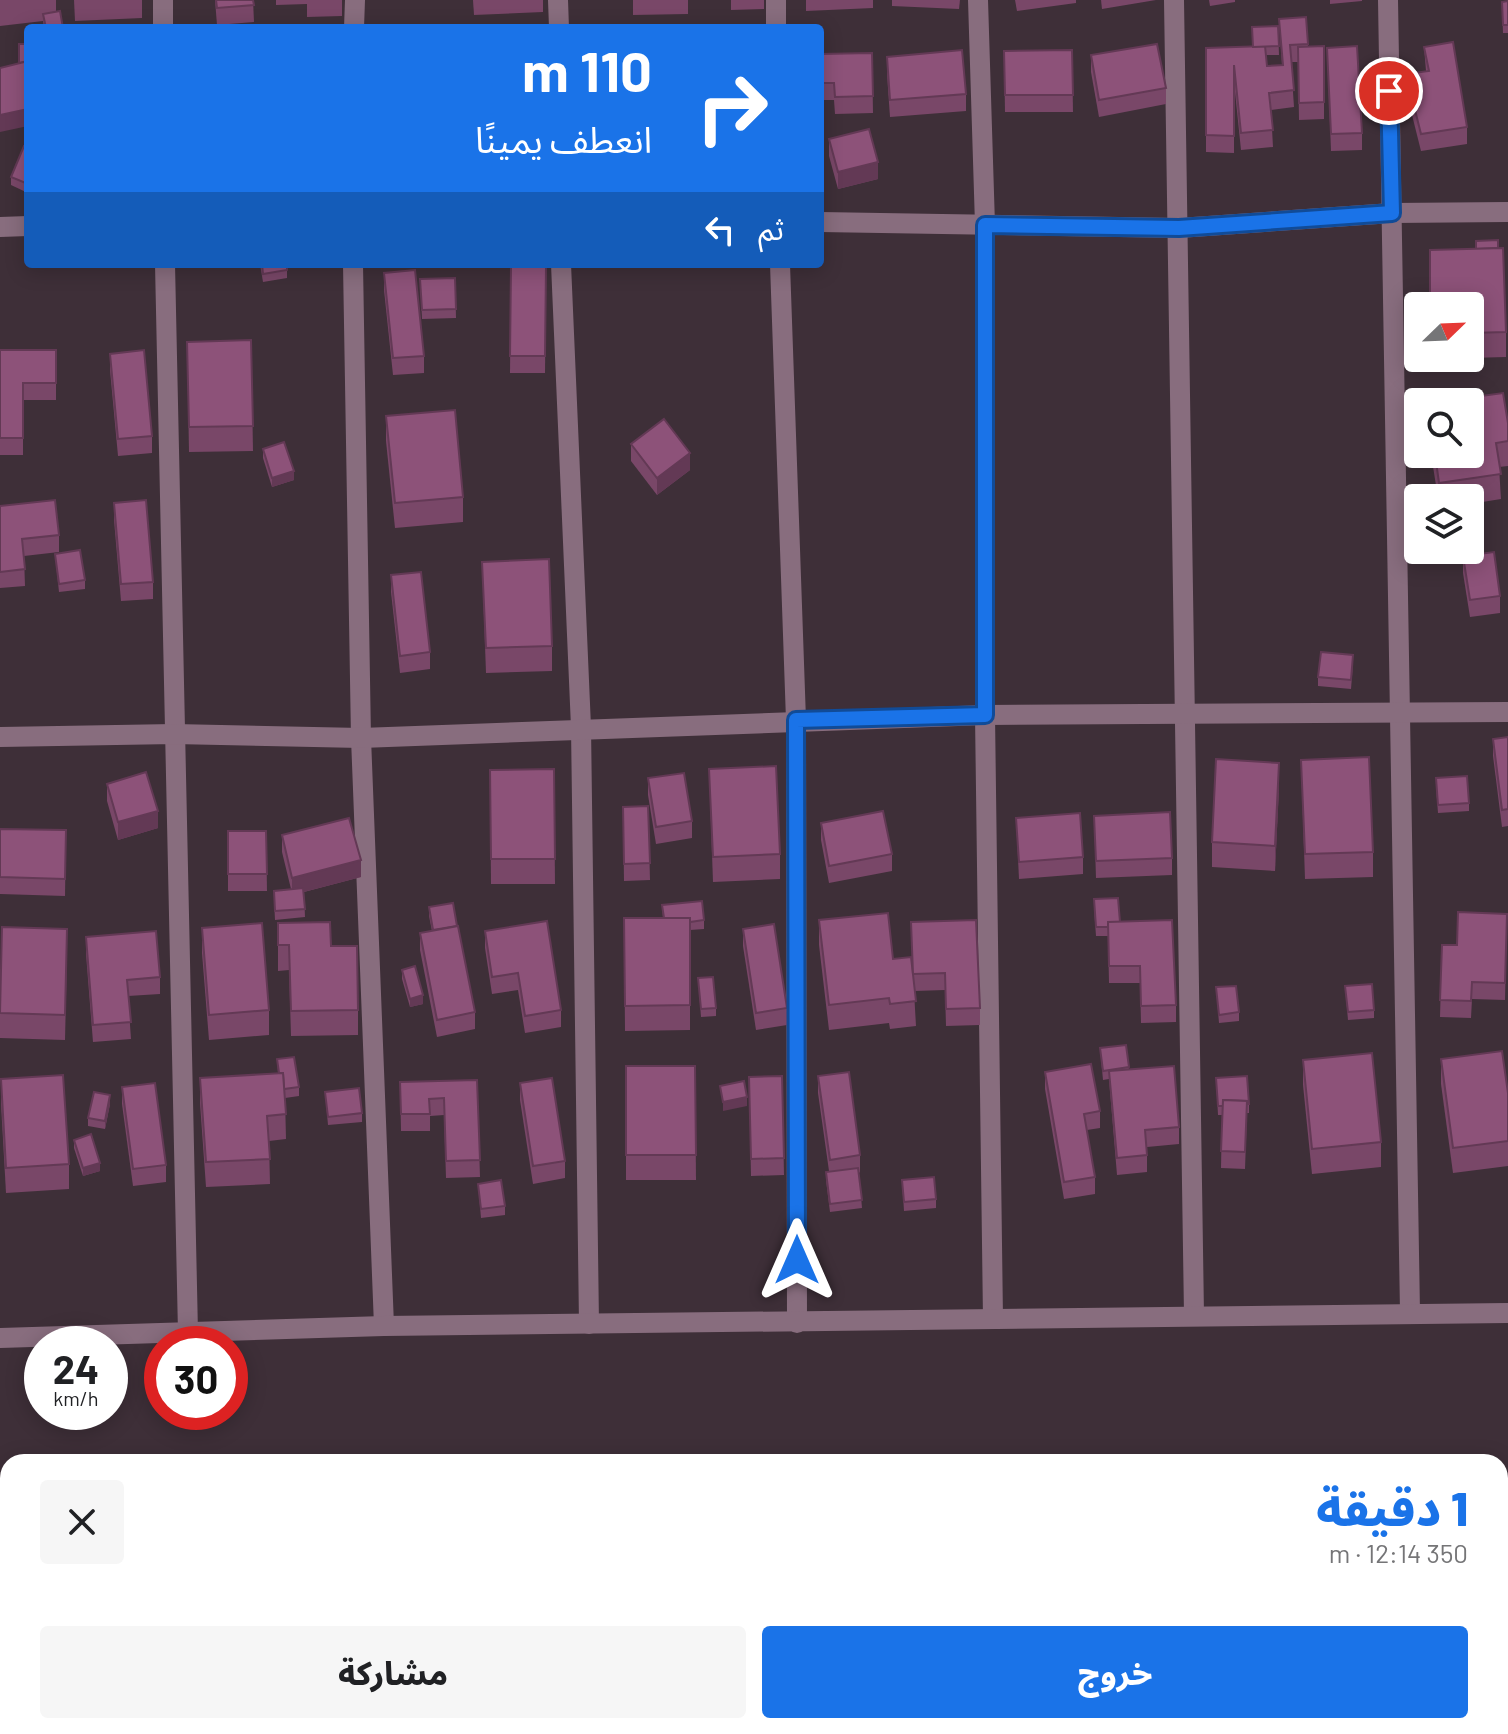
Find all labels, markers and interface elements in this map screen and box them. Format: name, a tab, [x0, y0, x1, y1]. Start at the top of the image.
text: 110 m	[522, 36, 652, 103]
icon: right	[680, 56, 784, 160]
pin	[1355, 57, 1423, 125]
icon: arrive	[1367, 69, 1411, 113]
text: انعطف يمينًا	[475, 117, 652, 160]
icon: left	[698, 208, 742, 252]
text: ثم	[758, 210, 784, 246]
north arrow	[1404, 292, 1484, 372]
map controls	[1404, 292, 1484, 564]
button: search	[1404, 388, 1484, 468]
button: layers	[1404, 484, 1484, 564]
position arrow	[755, 1218, 839, 1302]
speed limit sign: 30	[144, 1326, 248, 1430]
text: 24	[53, 1344, 99, 1392]
text: km/h	[53, 1386, 99, 1410]
text: 1 دقيقة	[1316, 1478, 1468, 1536]
button: close	[40, 1480, 124, 1564]
text: 350 m · 12:14	[1329, 1537, 1468, 1568]
button: مشاركة	[40, 1626, 746, 1718]
button: خروج	[762, 1626, 1468, 1718]

